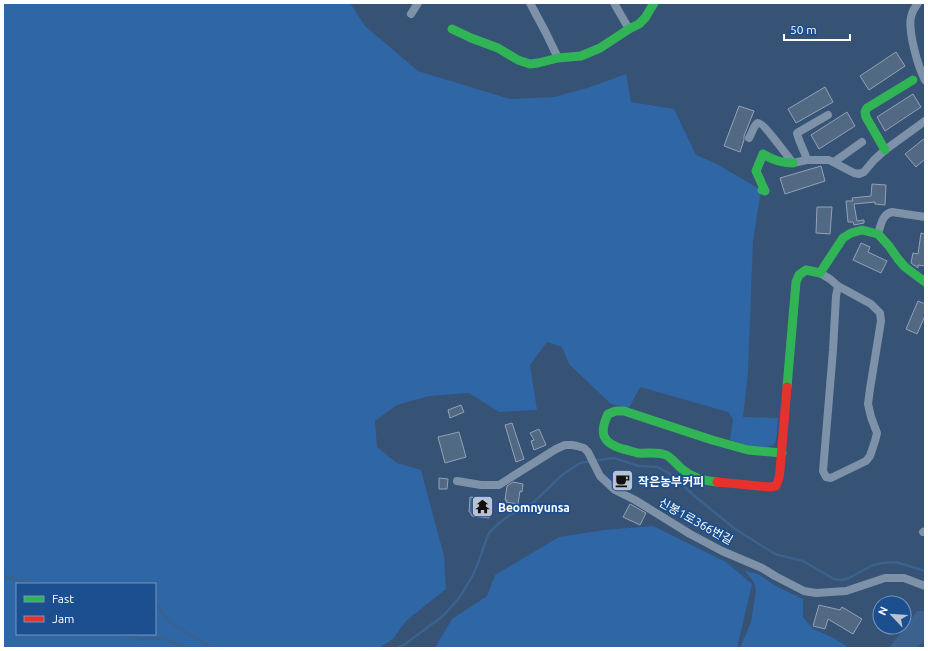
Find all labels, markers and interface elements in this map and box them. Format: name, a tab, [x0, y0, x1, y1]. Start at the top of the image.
scale bar	[784, 16, 850, 42]
text: 50 m	[790, 23, 817, 36]
cafe icon: 작은농부커피	[609, 468, 635, 494]
place label: 작은농부커피	[638, 475, 704, 488]
temple icon: Beomnyunsa	[469, 494, 495, 520]
street label: 신봉1로366번길	[657, 495, 735, 547]
place label: Beomnyunsa	[498, 501, 570, 514]
legend	[16, 583, 156, 635]
text: Fast	[52, 592, 74, 605]
north arrow	[872, 595, 912, 635]
text: N	[876, 605, 890, 617]
text: Jam	[52, 612, 74, 625]

